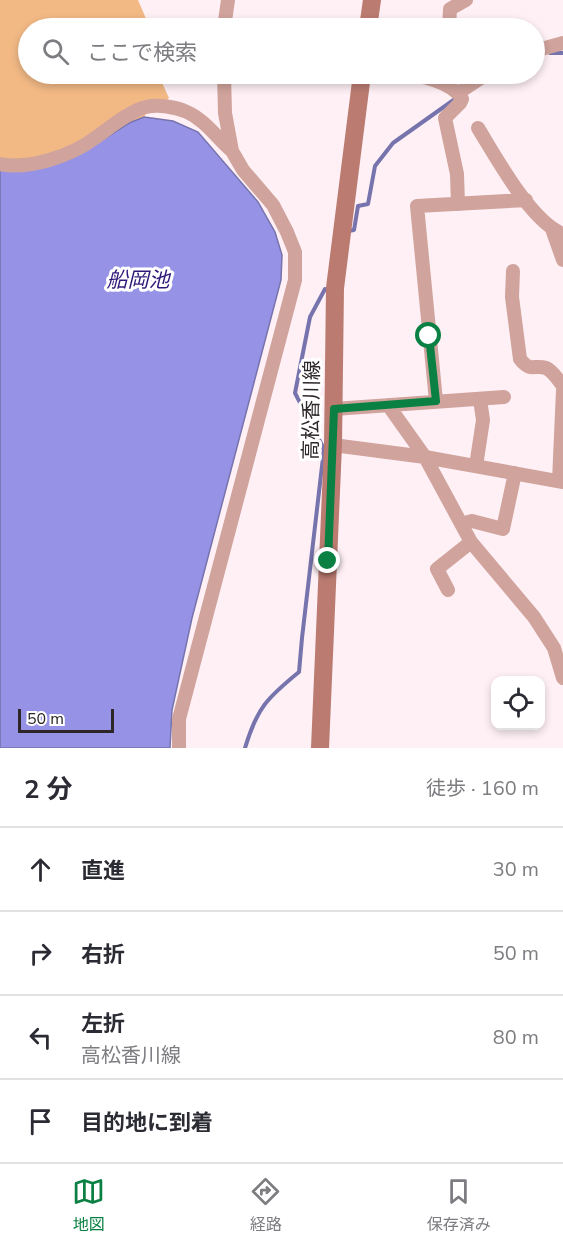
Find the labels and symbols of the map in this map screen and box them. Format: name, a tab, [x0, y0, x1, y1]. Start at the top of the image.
water label: 船岡池	[107, 266, 171, 294]
route start	[415, 322, 441, 348]
street label: 高松香川線	[297, 360, 326, 460]
route end	[314, 547, 340, 573]
scale bar	[18, 706, 114, 734]

